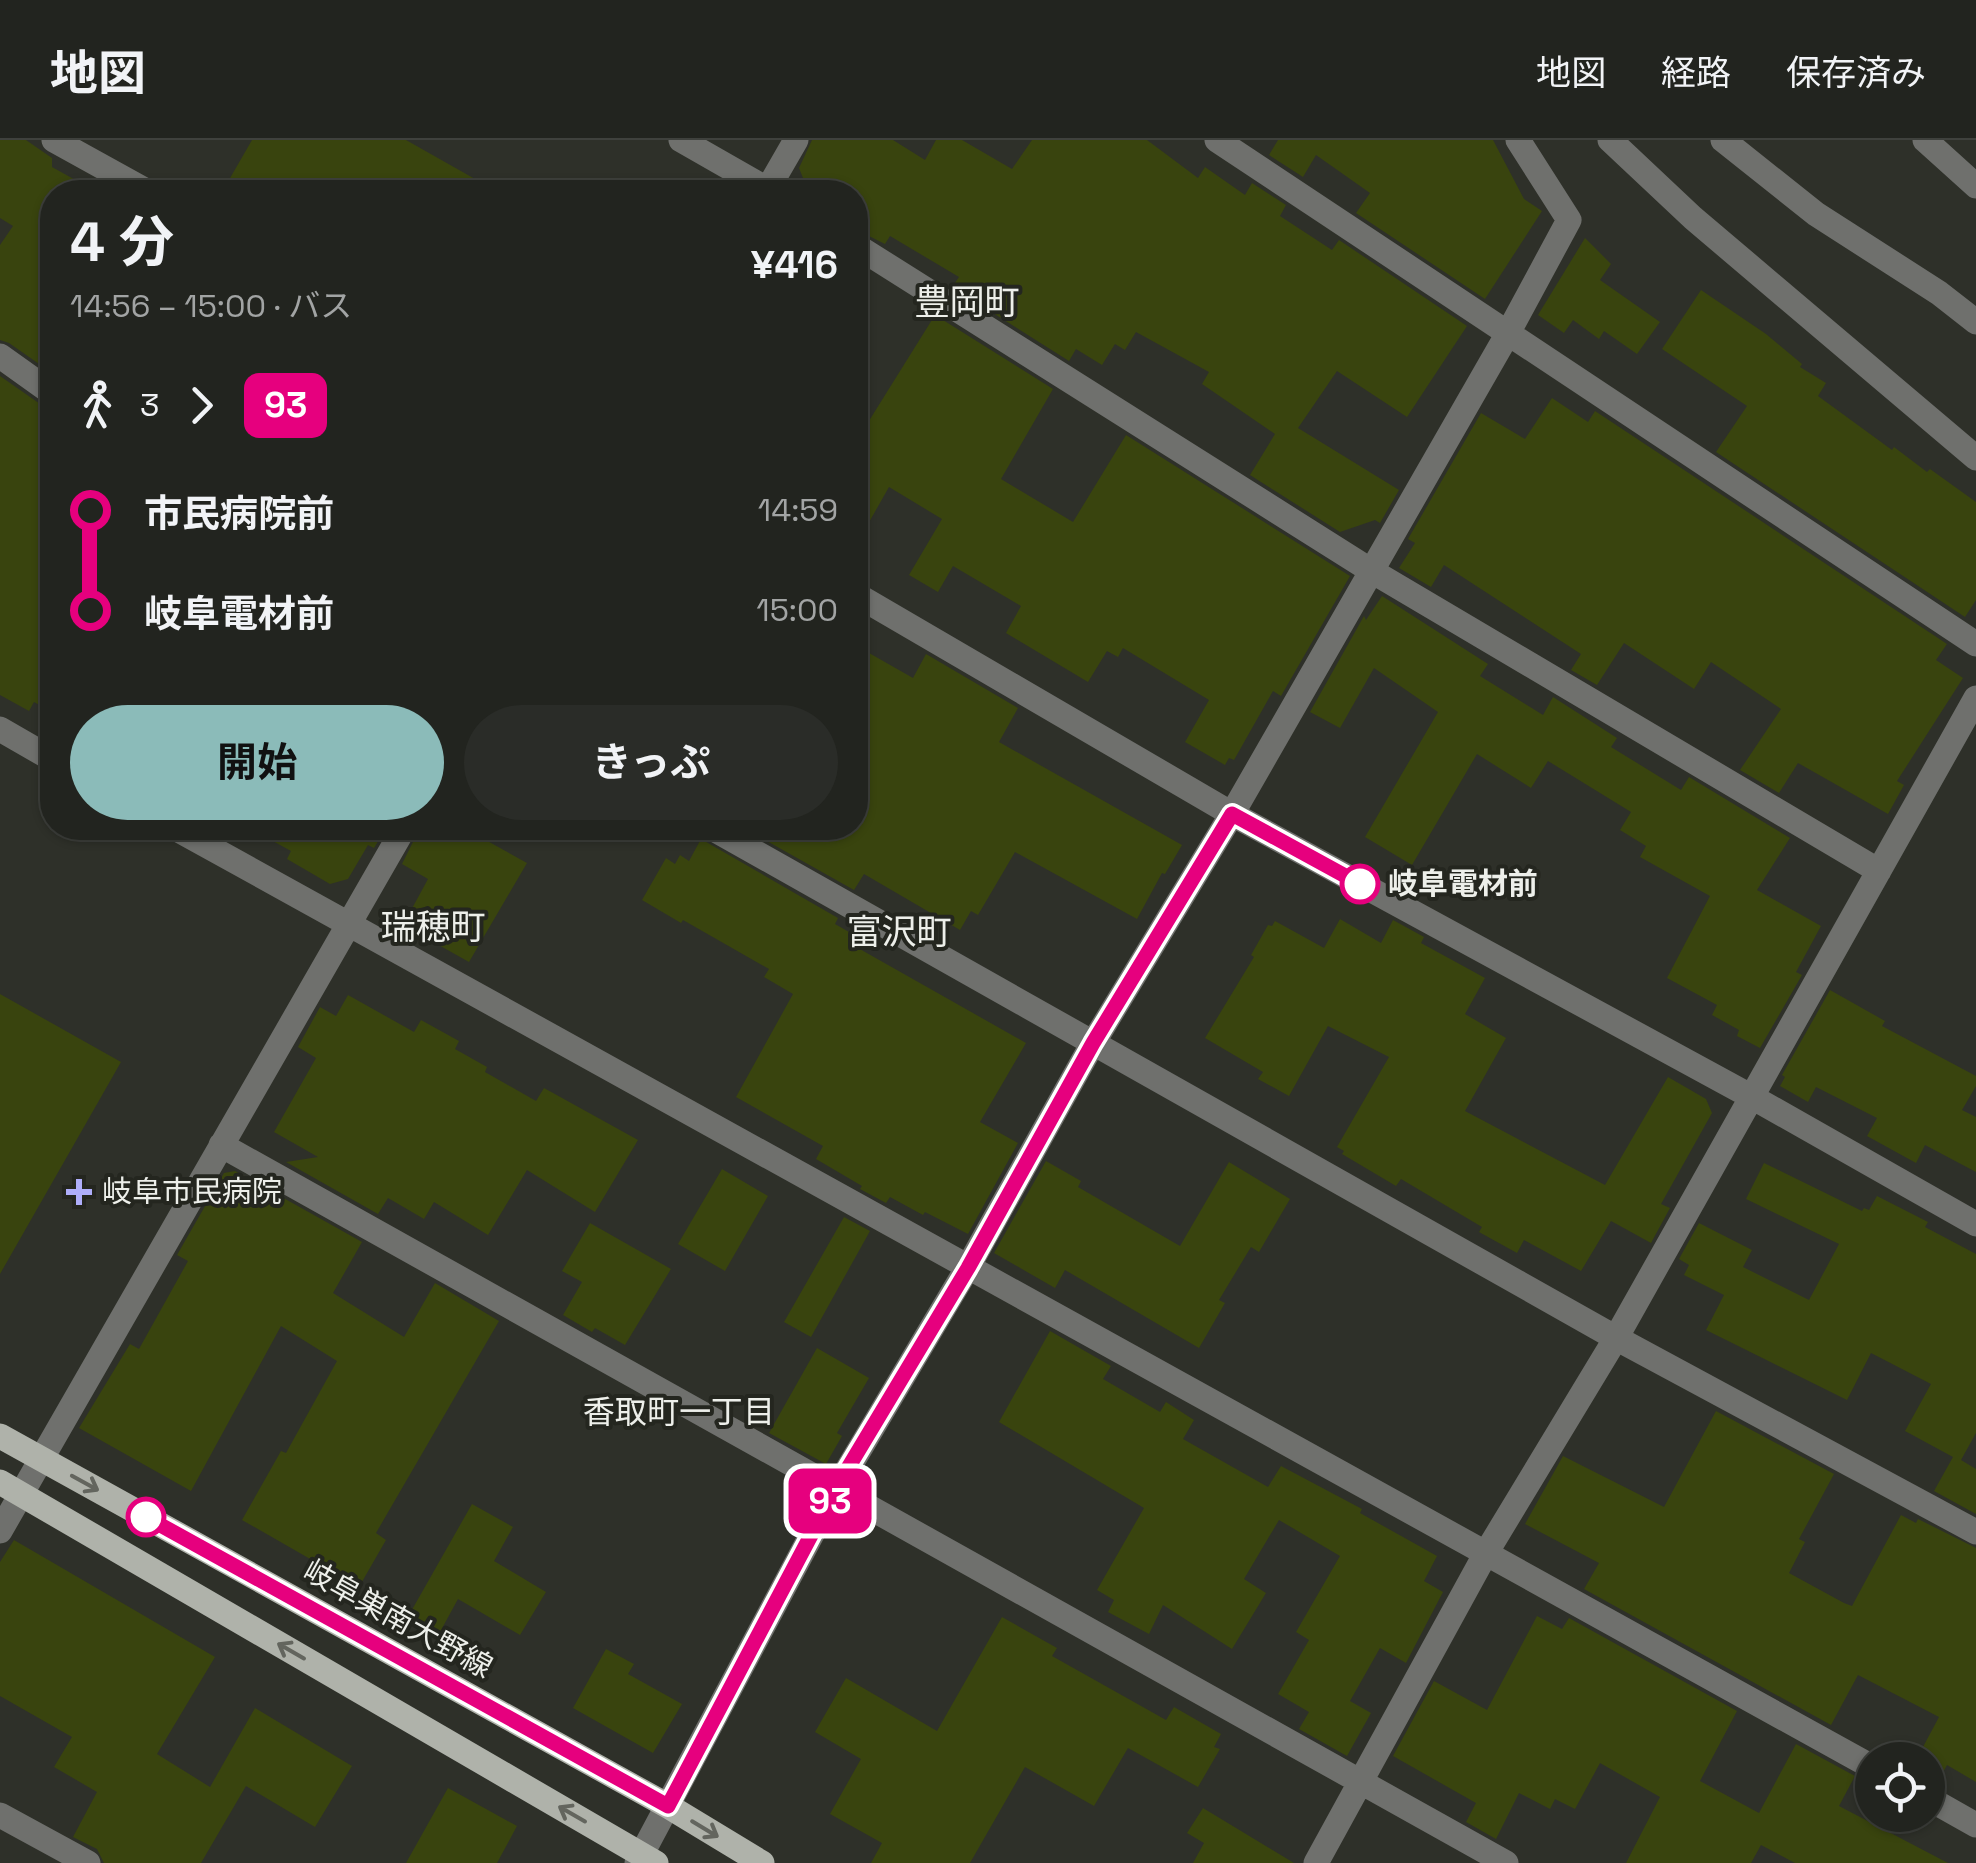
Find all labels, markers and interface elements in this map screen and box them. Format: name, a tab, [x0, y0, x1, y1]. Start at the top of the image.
text: 地図	[50, 43, 146, 104]
text: 地図	[1536, 51, 1606, 95]
text: 経路	[1661, 51, 1731, 95]
text: 保存済み	[1786, 51, 1926, 95]
text: 4 分	[70, 207, 174, 277]
text: ¥416	[751, 241, 838, 289]
district label: 豊岡町	[914, 280, 1020, 324]
text: 14:56 – 15:00 · バス	[70, 286, 352, 326]
icon: walk	[70, 378, 125, 433]
icon: forward	[174, 378, 229, 433]
text: 93	[264, 383, 307, 427]
text: 3	[140, 385, 159, 425]
text: 市民病院前	[144, 490, 334, 538]
text: 14:59	[758, 490, 838, 530]
text: 岐阜電材前	[144, 590, 334, 638]
text: 15:00	[756, 590, 838, 630]
button: 開始	[70, 705, 444, 820]
button: きっぷ	[464, 705, 838, 820]
place label: 岐阜電材前	[1388, 864, 1538, 903]
marker: 岐阜電材前	[1341, 865, 1379, 903]
district label: 瑞穂町	[380, 905, 486, 949]
district label: 富沢町	[846, 910, 952, 954]
place label: 岐阜市民病院	[102, 1172, 282, 1211]
marker: 岐阜市民病院	[66, 1179, 92, 1205]
district label: 香取町一丁目	[583, 1392, 775, 1432]
line badge: 93	[785, 1468, 875, 1534]
one-way arrow	[70, 1474, 99, 1494]
text: 93	[809, 1479, 851, 1523]
unlabelled marker	[127, 1498, 165, 1536]
street label: 岐阜巣南大野線	[297, 1551, 500, 1687]
one-way arrow	[277, 1640, 306, 1660]
map controls	[1855, 1742, 1945, 1832]
button: locate	[1855, 1742, 1945, 1832]
one-way arrow	[558, 1804, 587, 1824]
one-way arrow	[690, 1819, 719, 1839]

